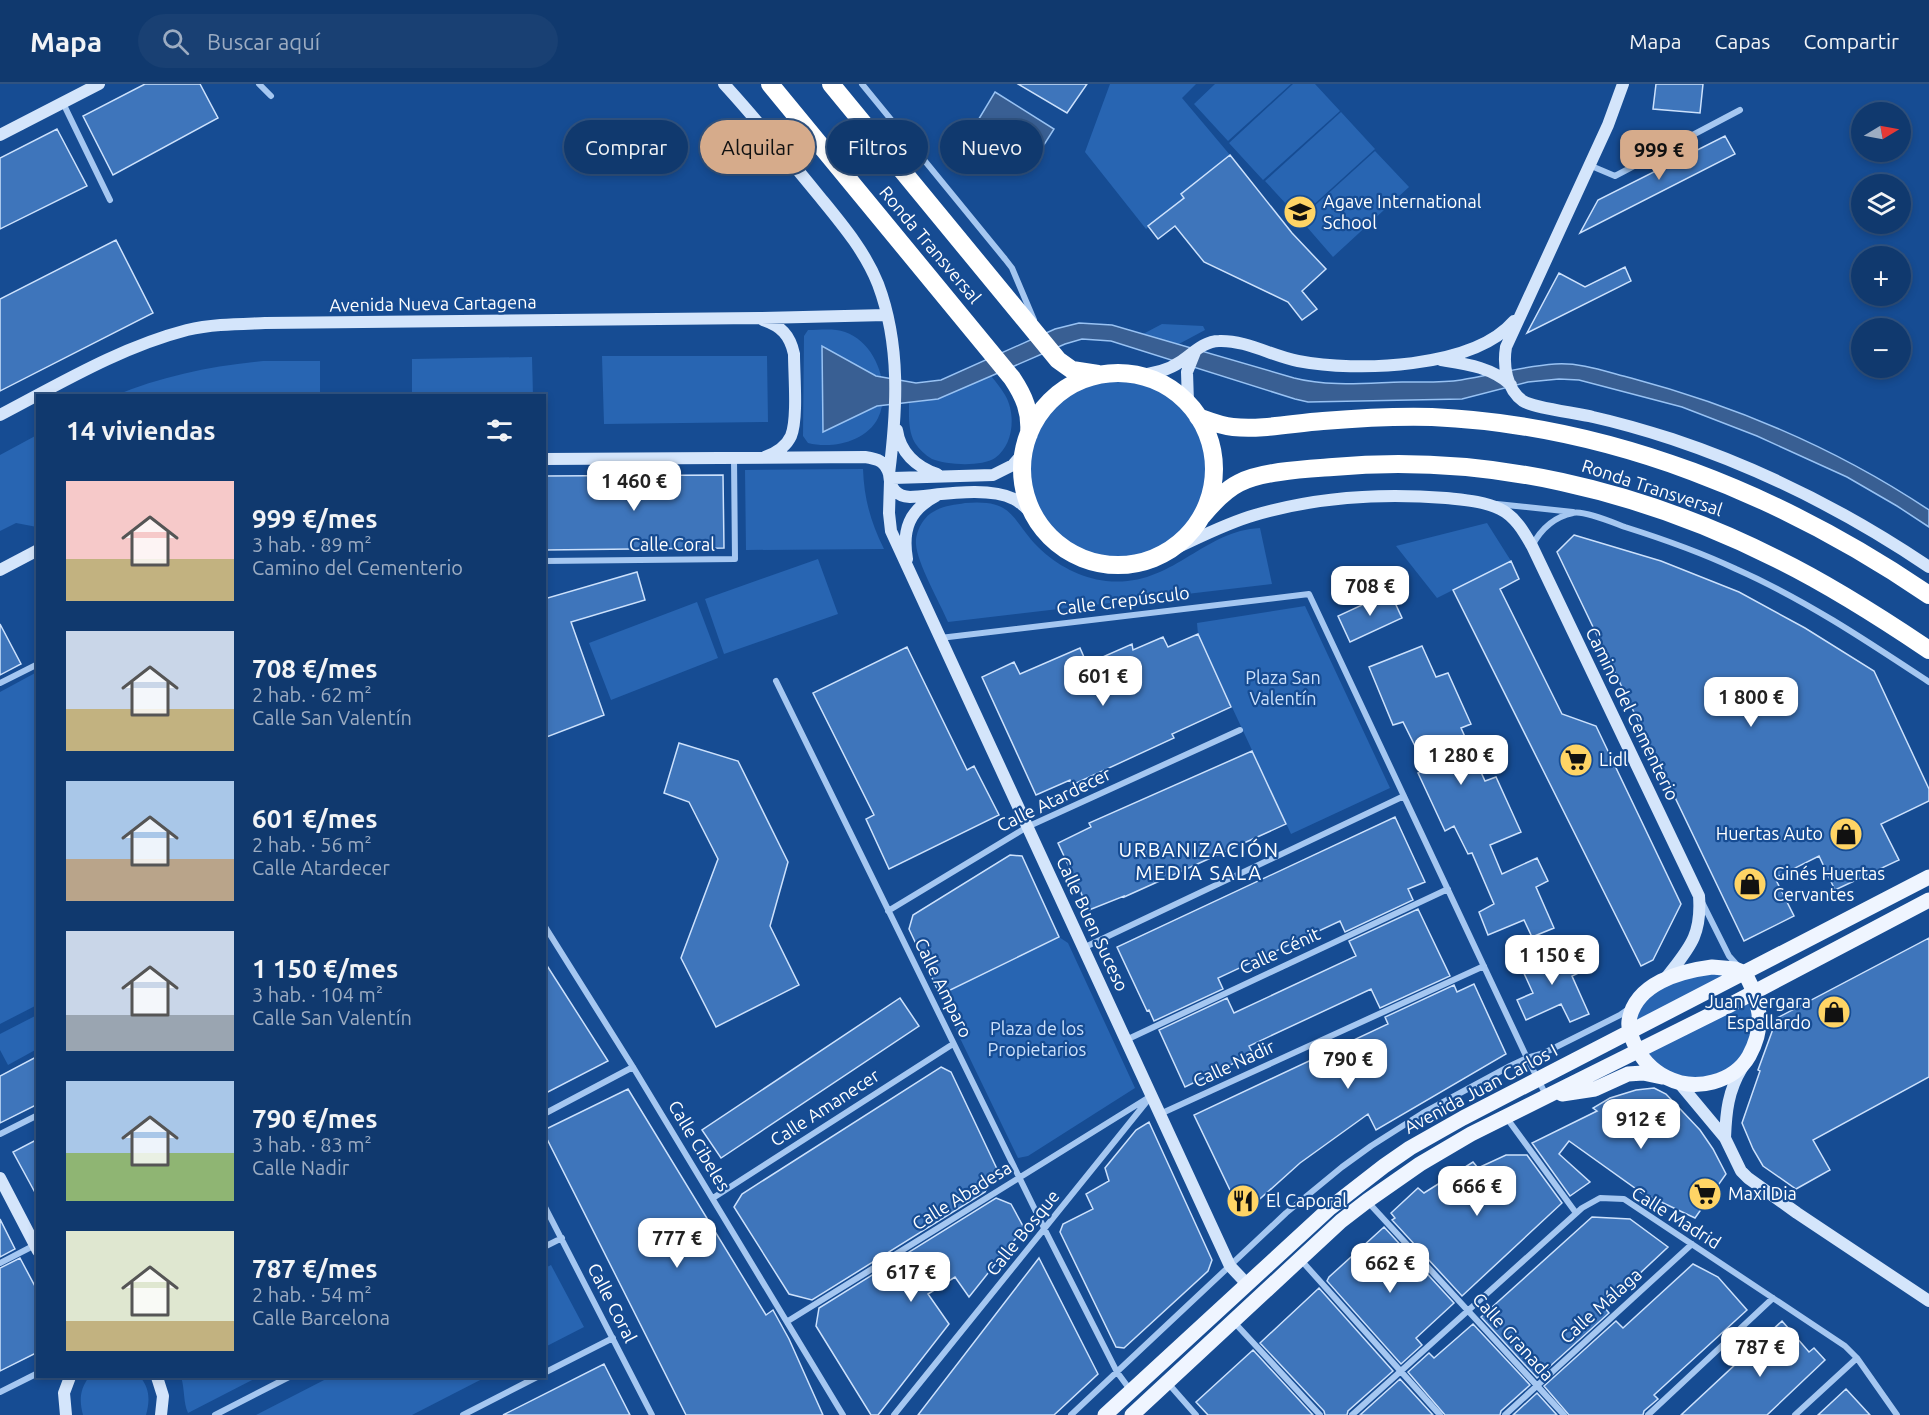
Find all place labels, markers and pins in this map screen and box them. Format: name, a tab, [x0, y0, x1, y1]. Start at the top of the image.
pin: 999 €	[1617, 130, 1701, 181]
place label: Agave International School	[1323, 191, 1482, 232]
school or university icon: Agave International School	[1282, 194, 1318, 230]
pin: 1 460 €	[579, 461, 689, 512]
pin: 708 €	[1328, 566, 1412, 617]
pin: 601 €	[1061, 656, 1145, 707]
pin: 1 800 €	[1696, 677, 1806, 728]
pin: 1 280 €	[1406, 735, 1516, 786]
supermarket icon: Lidl	[1558, 742, 1594, 778]
place label: Lidl	[1599, 749, 1628, 769]
shop icon: Huertas Auto	[1828, 816, 1864, 852]
place label: Huertas Auto	[1716, 823, 1823, 843]
place label: Ginés Huertas Cervantes	[1773, 863, 1885, 904]
shop icon: Ginés Huertas Cervantes	[1732, 866, 1768, 902]
pin: 1 150 €	[1497, 935, 1607, 986]
place label: Juan Vergara Espallardo	[1705, 991, 1811, 1032]
shop icon: Juan Vergara Espallardo	[1816, 994, 1852, 1030]
pin: 790 €	[1306, 1039, 1390, 1090]
pin: 912 €	[1599, 1099, 1683, 1150]
pin: 666 €	[1435, 1166, 1519, 1217]
supermarket icon: Maxi Dia	[1687, 1176, 1723, 1212]
restaurant icon: El Caporal	[1225, 1183, 1261, 1219]
place label: Maxi Dia	[1728, 1183, 1797, 1203]
place label: El Caporal	[1266, 1190, 1347, 1210]
pin: 777 €	[635, 1218, 719, 1269]
pin: 662 €	[1348, 1243, 1432, 1294]
pin: 617 €	[869, 1252, 953, 1303]
pin: 787 €	[1718, 1327, 1802, 1378]

